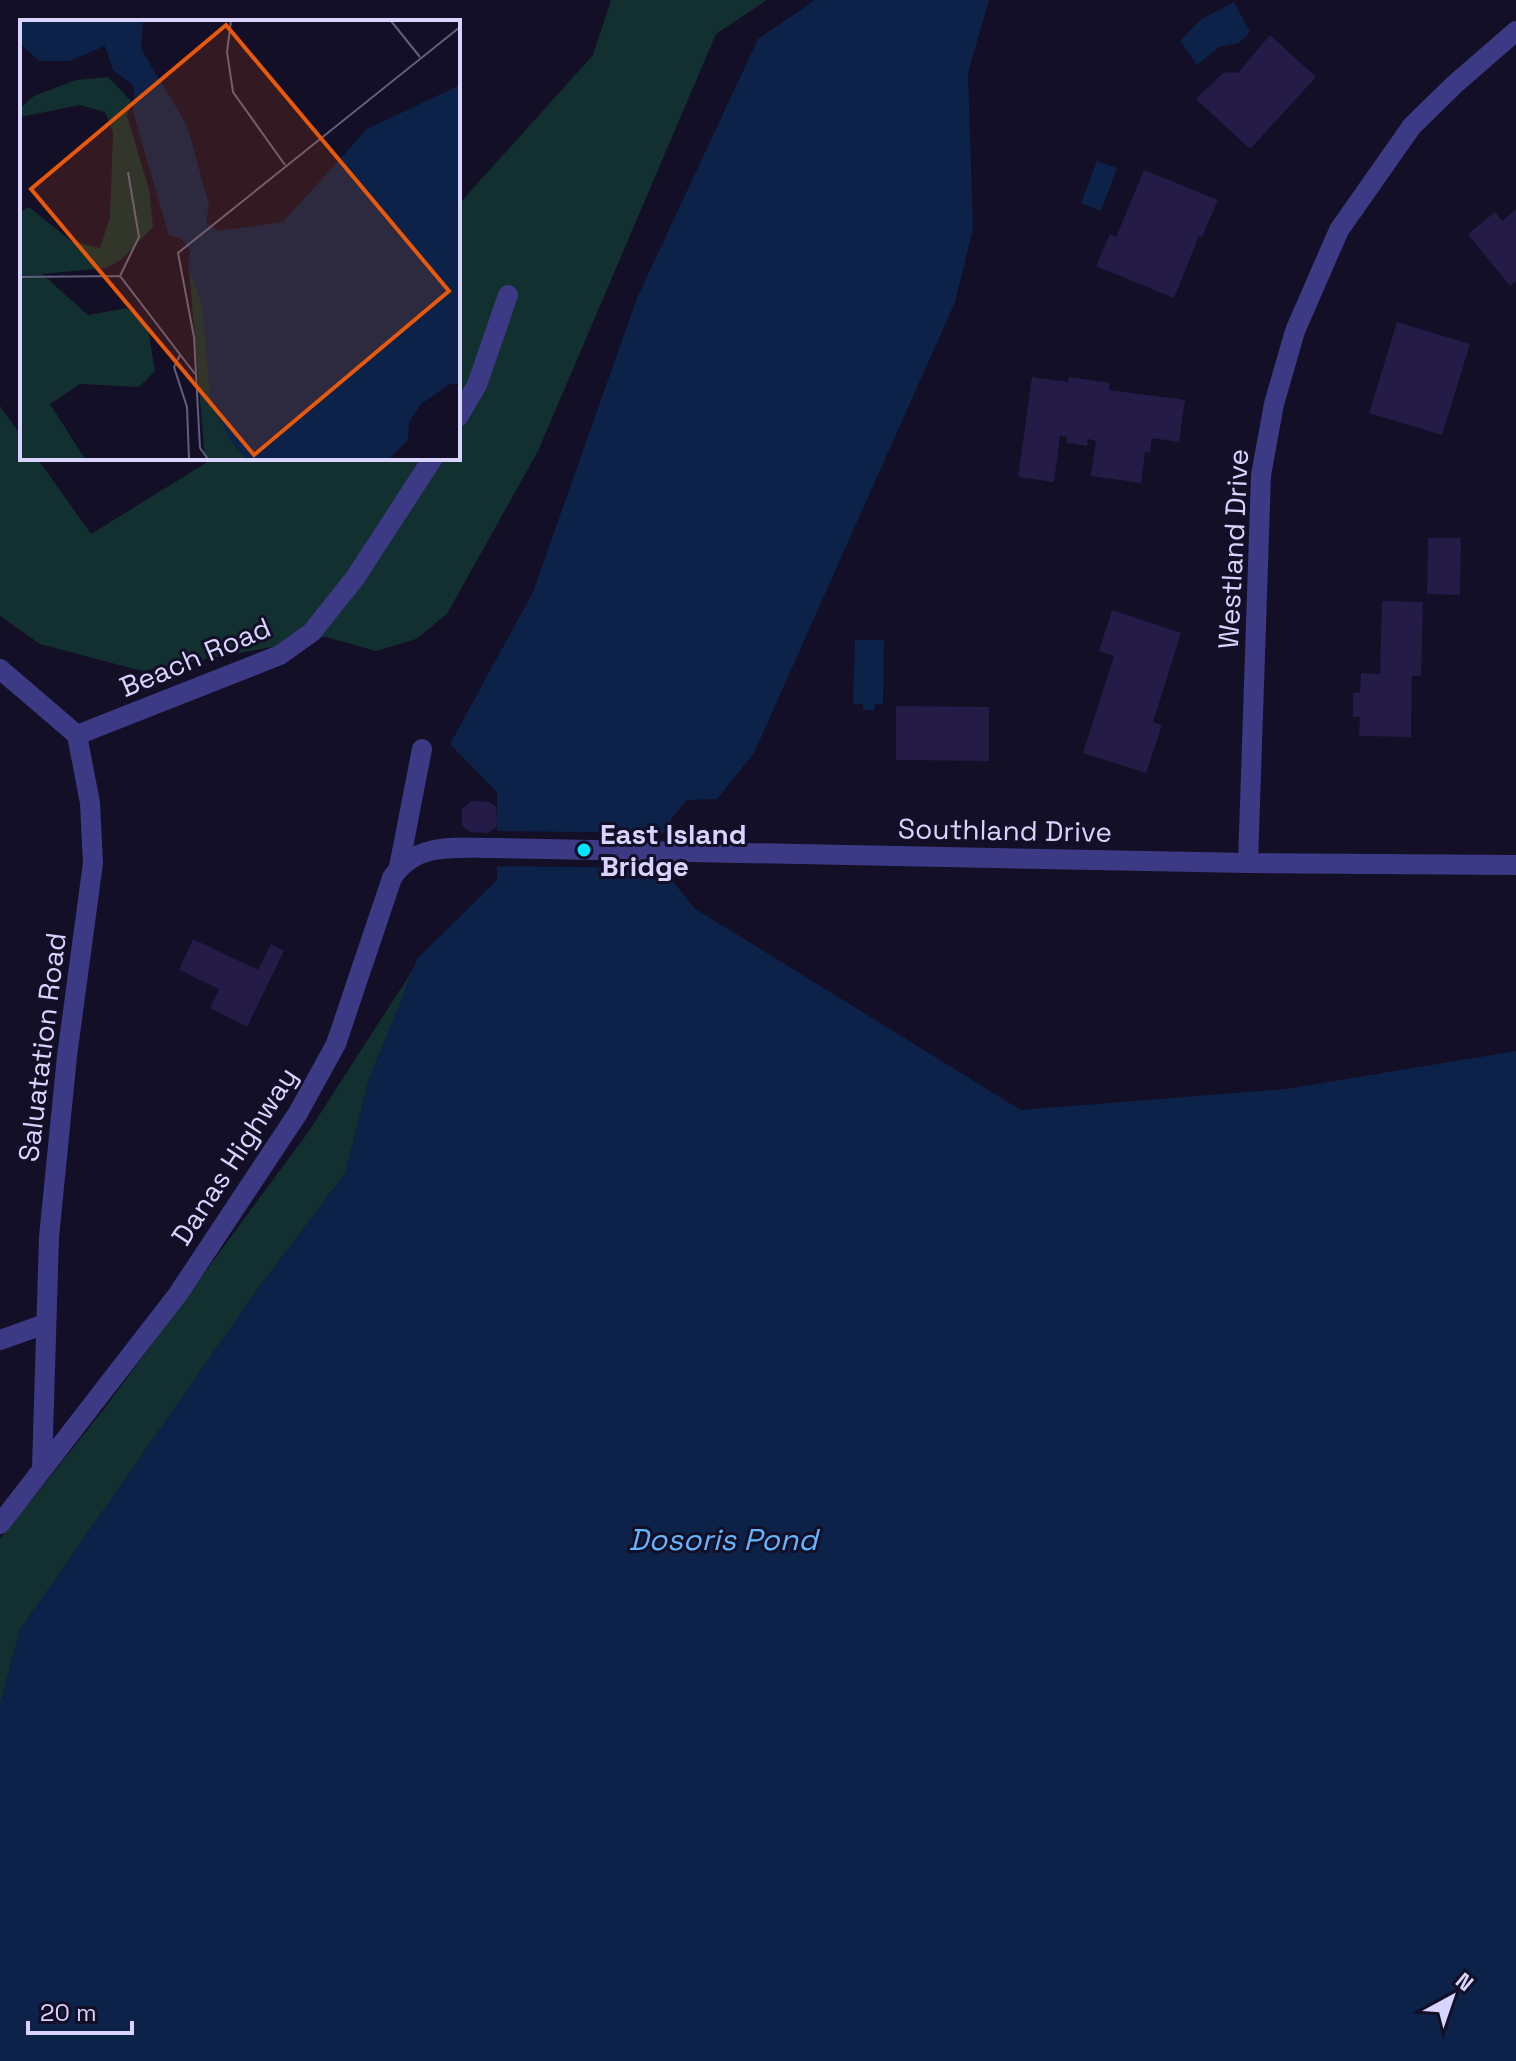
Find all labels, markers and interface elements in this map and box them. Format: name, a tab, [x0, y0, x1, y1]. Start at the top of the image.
inset map	[20, 20, 460, 460]
street label: Westland Drive	[1210, 448, 1256, 650]
street label: Beach Road	[114, 609, 276, 705]
street label: Southland Drive	[898, 810, 1112, 850]
place label: East Island Bridge	[600, 816, 747, 884]
marker: East Island Bridge	[575, 841, 593, 859]
street label: Saluatation Road	[10, 930, 74, 1164]
street label: Danas Highway	[163, 1060, 305, 1252]
water label: Dosoris Pond	[629, 1520, 821, 1559]
north arrow	[1412, 1957, 1492, 2037]
text: N	[1450, 1966, 1480, 1997]
scale bar	[28, 1985, 132, 2035]
text: 20 m	[40, 1997, 97, 2028]

